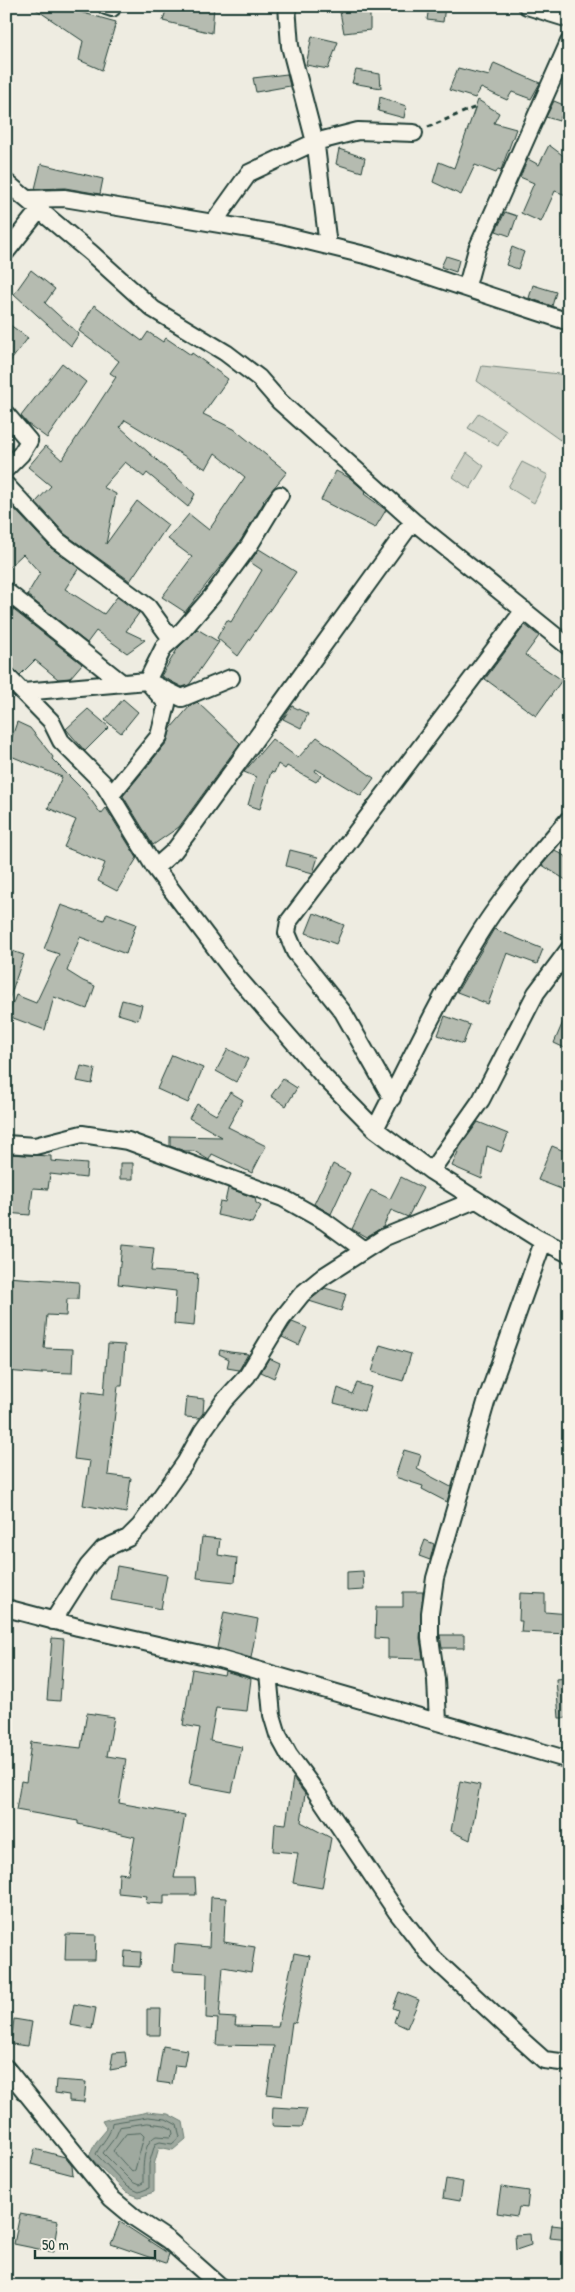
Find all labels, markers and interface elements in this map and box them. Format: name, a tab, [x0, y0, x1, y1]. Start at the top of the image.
scale bar	[35, 2227, 155, 2259]
text: 50 m	[42, 2234, 69, 2255]

